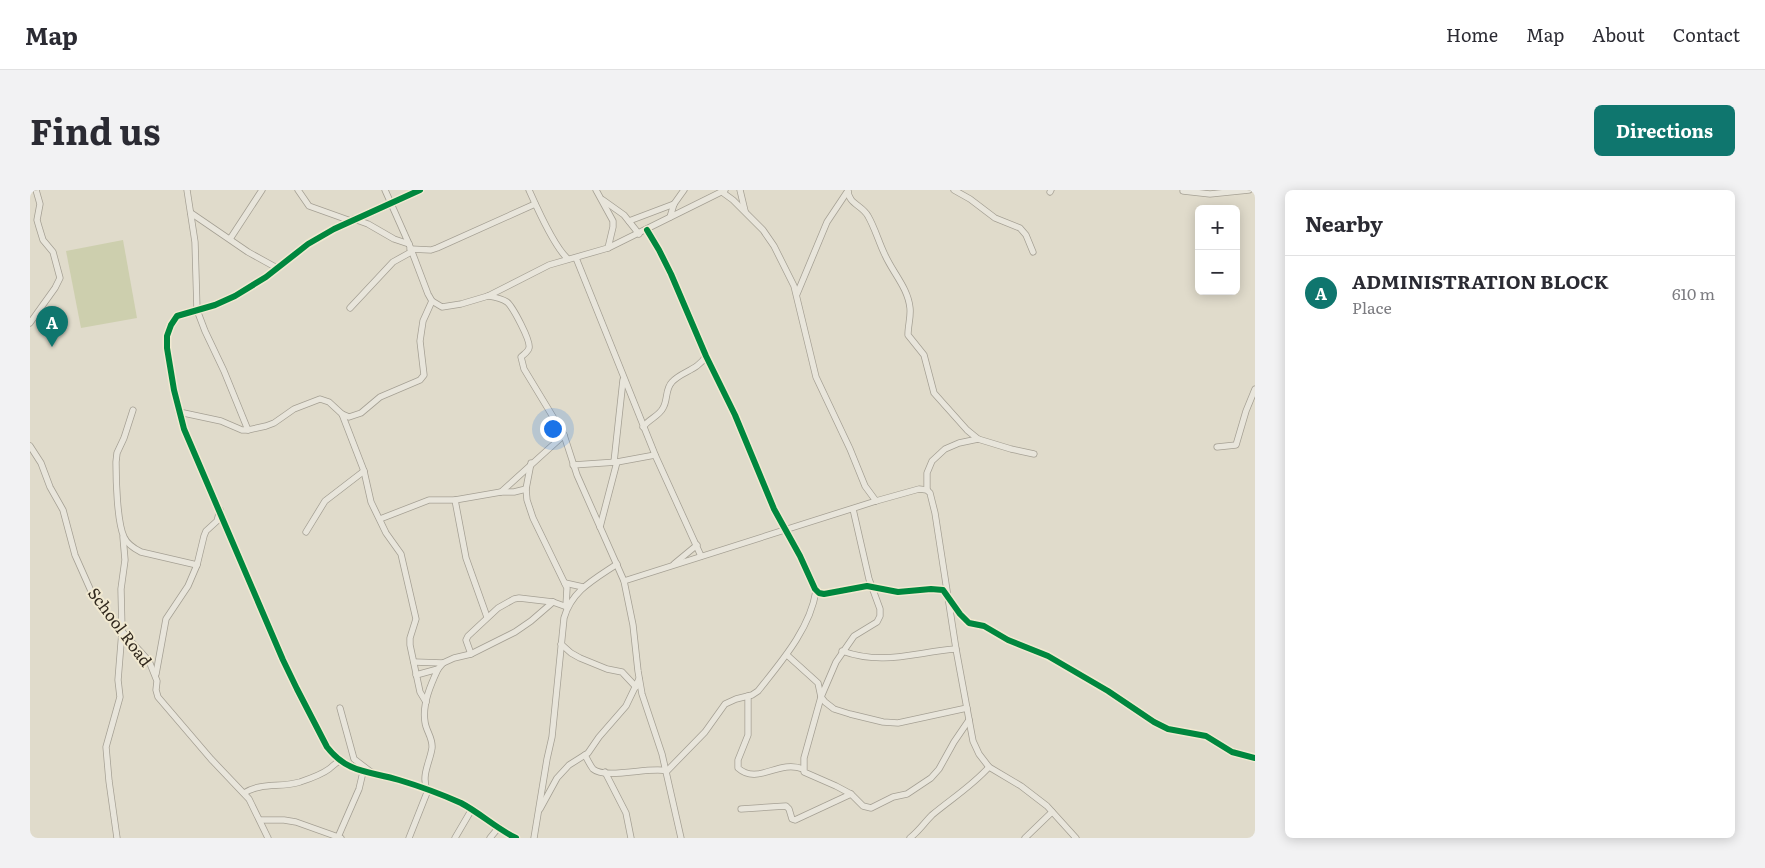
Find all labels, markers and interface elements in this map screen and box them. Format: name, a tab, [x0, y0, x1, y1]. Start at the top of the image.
text: Map	[25, 17, 78, 52]
text: Home	[1446, 21, 1498, 48]
text: Map	[1526, 21, 1564, 48]
text: About	[1592, 21, 1645, 48]
text: Contact	[1673, 21, 1740, 48]
text: Find us	[30, 104, 160, 156]
button: Directions	[1594, 105, 1735, 156]
map controls	[1195, 205, 1240, 295]
button: +	[1195, 205, 1240, 250]
text: Nearby	[1305, 207, 1383, 238]
button: −	[1195, 250, 1240, 295]
text: ADMINISTRATION BLOCK	[1352, 267, 1609, 295]
text: A	[1315, 281, 1327, 305]
text: 610 m	[1672, 281, 1715, 305]
text: Place	[1352, 295, 1392, 319]
pin: A	[36, 306, 68, 347]
your location	[540, 416, 566, 442]
street label: School Road	[83, 582, 159, 671]

